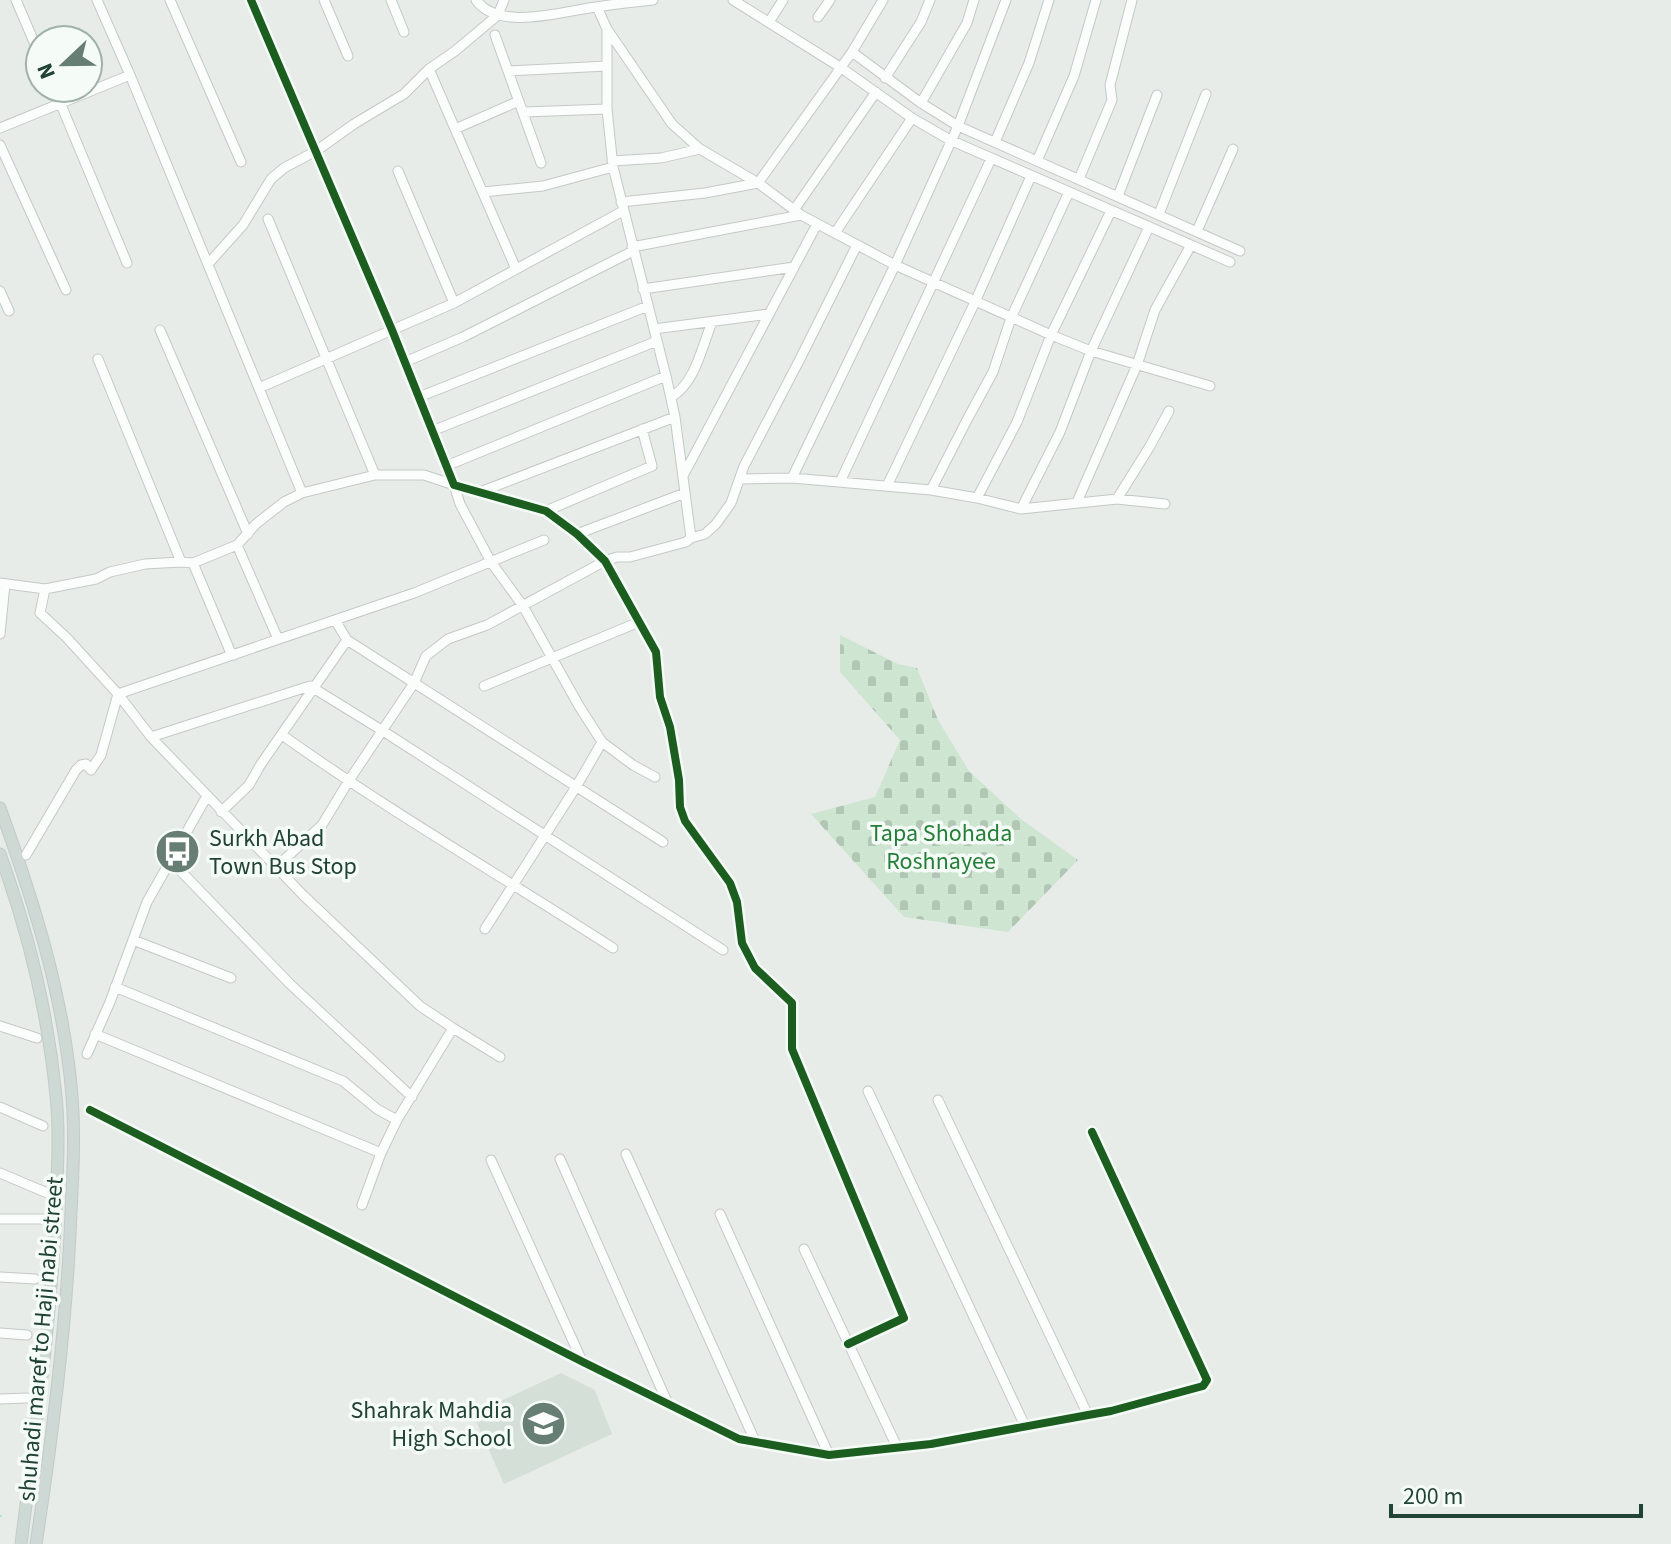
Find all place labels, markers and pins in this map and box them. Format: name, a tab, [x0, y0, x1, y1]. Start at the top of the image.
place label: Surkh Abad Town Bus Stop	[209, 821, 357, 884]
bus stop icon: Surkh Abad Town Bus Stop	[154, 828, 202, 876]
place label: Shahrak Mahdia High School	[351, 1393, 512, 1456]
school or university icon: Shahrak Mahdia High School	[519, 1400, 567, 1448]

